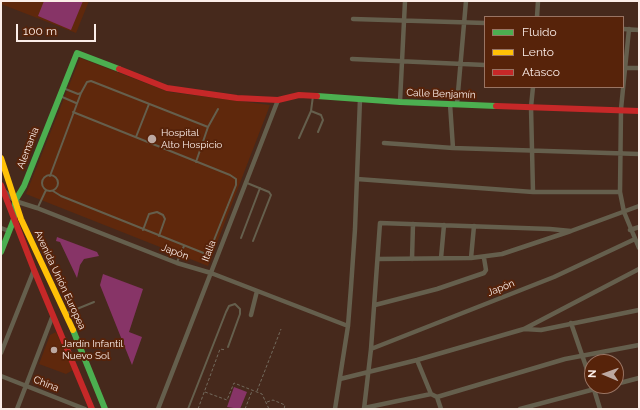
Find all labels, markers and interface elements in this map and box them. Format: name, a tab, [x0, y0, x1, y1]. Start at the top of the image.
scale bar	[18, 16, 98, 42]
legend	[484, 16, 624, 88]
text: 100 m	[23, 24, 57, 38]
text: Fluido	[522, 25, 557, 39]
text: Lento	[522, 45, 554, 59]
text: Atasco	[522, 65, 560, 79]
street label: Calle Benjamín	[406, 87, 476, 101]
street label: Alemania	[15, 126, 41, 170]
place label: Hospital Alto Hospicio	[161, 127, 222, 150]
marker: Hospital Alto Hospicio	[146, 133, 158, 145]
street label: Avenida Unión Europea	[32, 228, 88, 332]
street label: Italia	[200, 239, 218, 263]
street label: Japón	[160, 242, 190, 262]
street label: Japón	[486, 277, 516, 299]
place label: Jardín Infantil Nuevo Sol	[62, 338, 123, 362]
marker: Jardín Infantil Nuevo Sol	[49, 345, 59, 355]
north arrow	[584, 354, 624, 394]
text: N	[586, 369, 599, 378]
street label: China	[32, 374, 60, 394]

